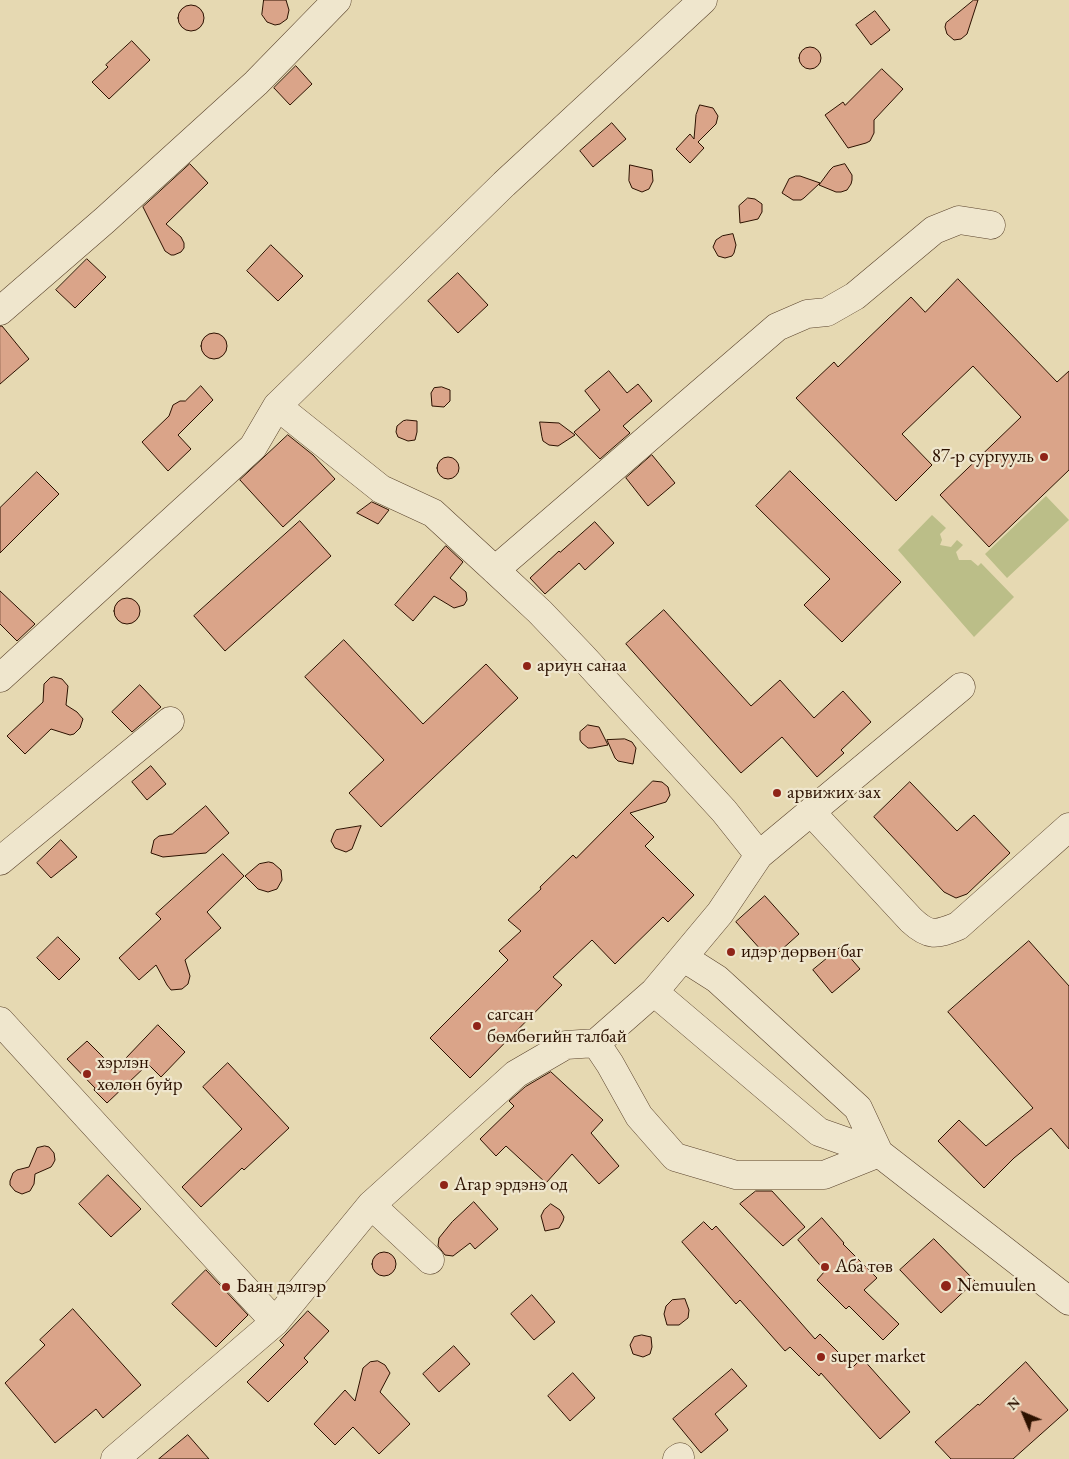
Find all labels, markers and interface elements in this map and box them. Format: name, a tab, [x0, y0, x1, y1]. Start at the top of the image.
place label: 87-р сургууль	[932, 446, 1034, 468]
marker: 87-р сургууль	[1038, 451, 1050, 463]
place label: ариун санаа	[537, 655, 627, 677]
marker: ариун санаа	[521, 660, 533, 672]
place label: арвижих зах	[787, 782, 881, 804]
marker: арвижих зах	[771, 787, 783, 799]
place label: идэр дөрвөн баг	[741, 941, 863, 963]
marker: идэр дөрвөн баг	[725, 946, 737, 958]
place label: сагсан бөмбөгийн талбай	[487, 1004, 627, 1048]
marker: сагсан бөмбөгийн талбай	[471, 1020, 483, 1032]
place label: хэрлэн хөлөн буйр	[97, 1052, 183, 1096]
marker: хэрлэн хөлөн буйр	[81, 1068, 93, 1080]
place label: Агар эрдэнэ од	[454, 1174, 568, 1196]
marker: Агар эрдэнэ од	[438, 1179, 450, 1191]
place label: Аба төв	[835, 1256, 893, 1278]
marker: Аба төв	[819, 1261, 831, 1273]
place label: Nemuulen	[957, 1275, 1036, 1297]
place label: Баян дэлгэр	[236, 1276, 326, 1298]
marker: Nemuulen	[939, 1279, 953, 1293]
marker: Баян дэлгэр	[220, 1281, 232, 1293]
place label: super market	[831, 1346, 926, 1368]
marker: super market	[815, 1351, 827, 1363]
north arrow	[999, 1389, 1049, 1439]
text: N	[1003, 1393, 1024, 1414]

